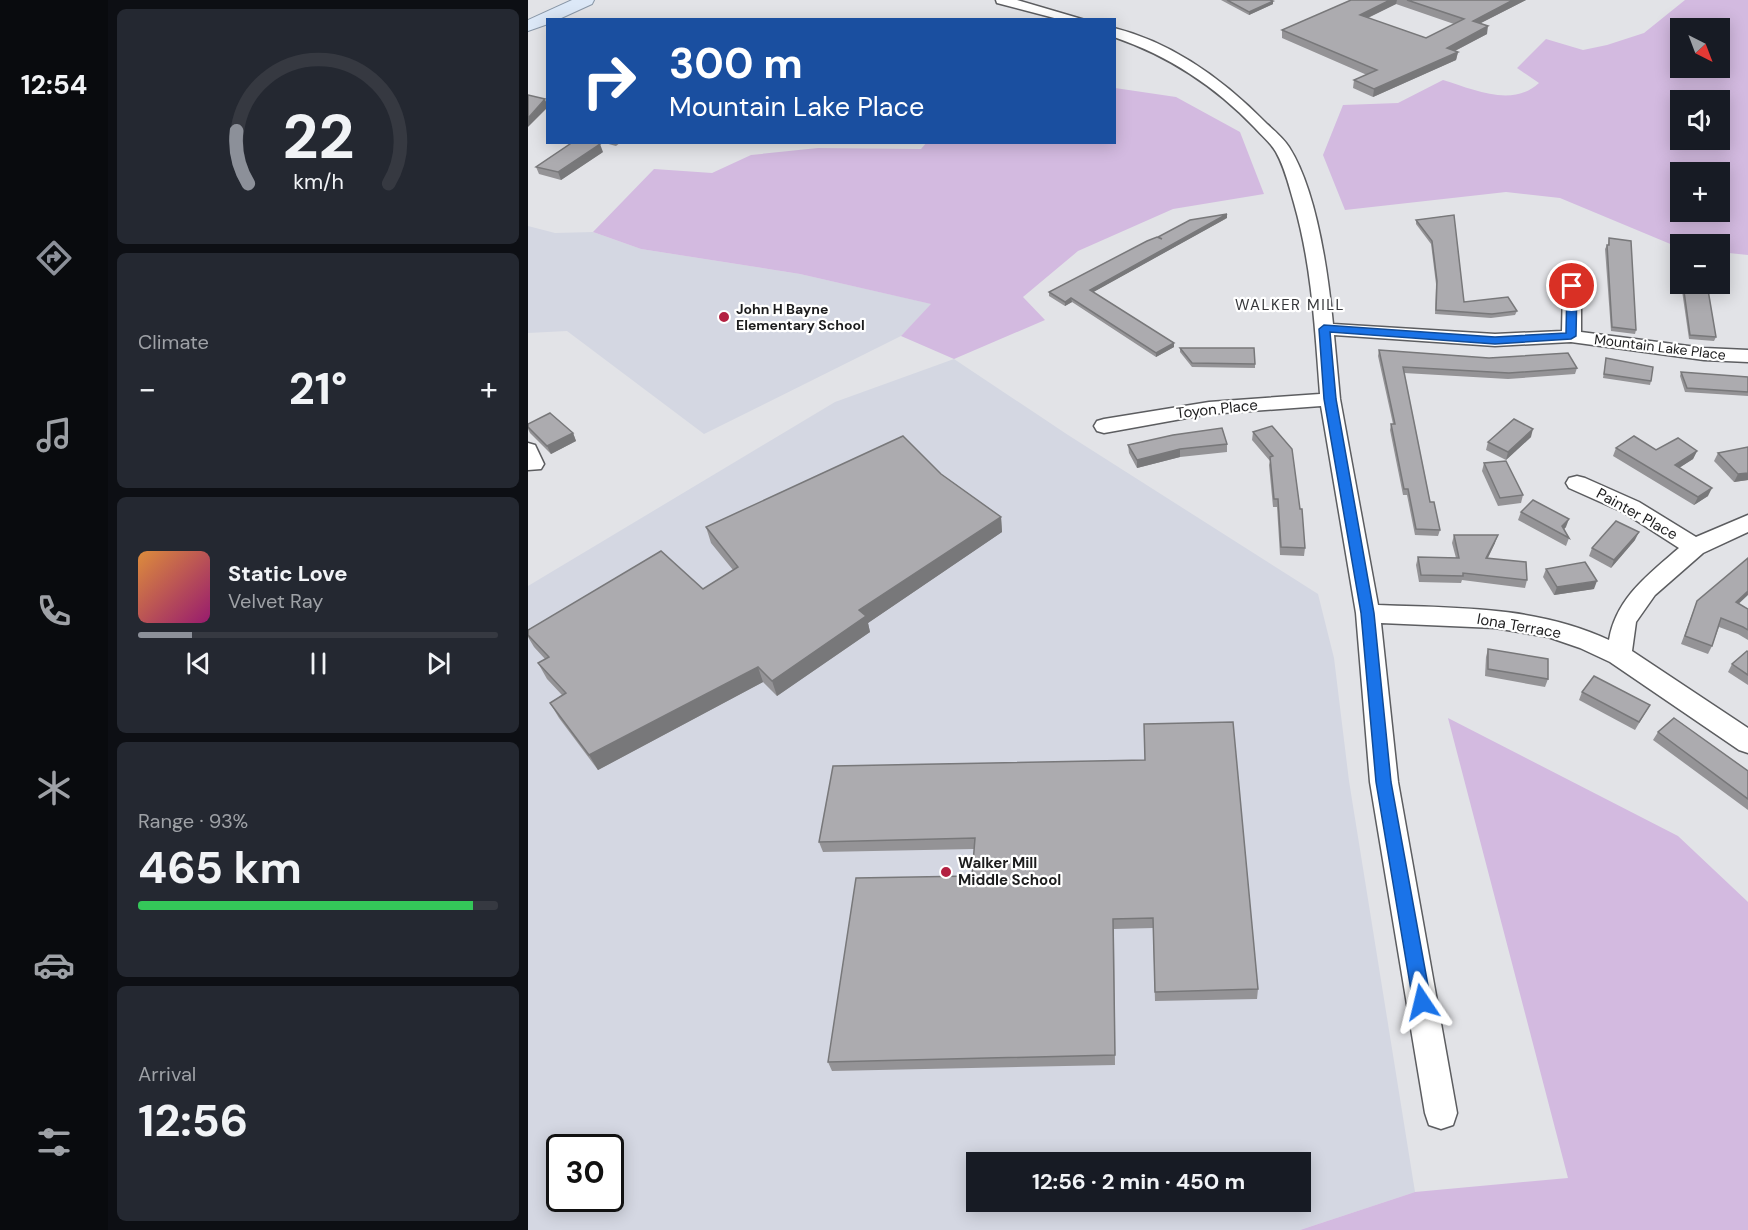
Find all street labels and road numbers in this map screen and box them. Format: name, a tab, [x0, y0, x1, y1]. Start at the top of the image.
street label: Mountain Lake Place	[1593, 330, 1727, 364]
street label: Toyon Place	[1175, 395, 1259, 423]
street label: Painter Place	[1593, 483, 1681, 545]
street label: Iona Terrace	[1475, 609, 1563, 643]

